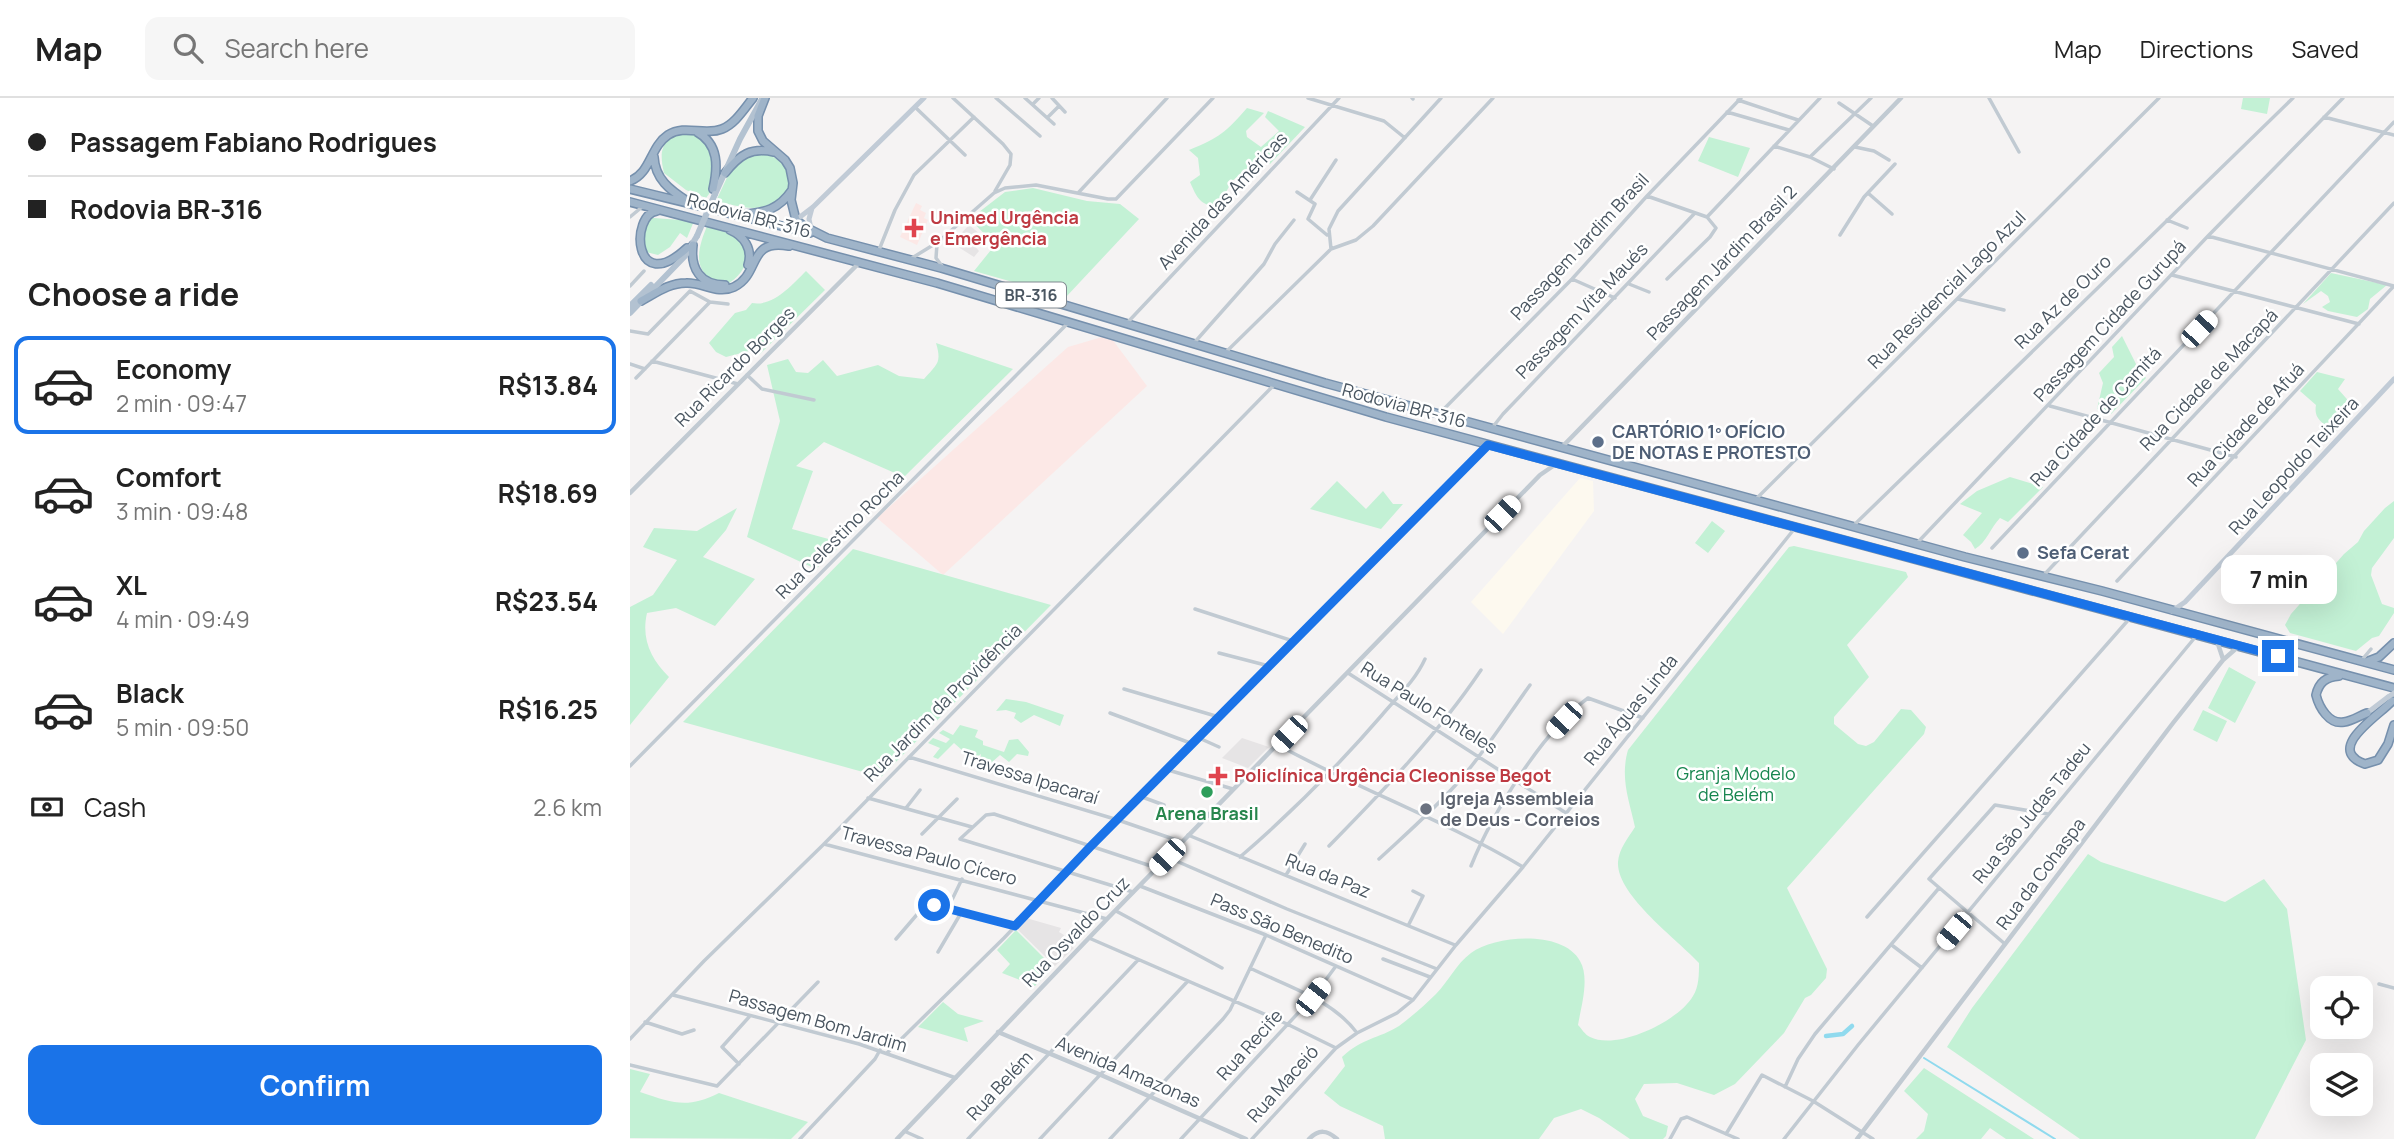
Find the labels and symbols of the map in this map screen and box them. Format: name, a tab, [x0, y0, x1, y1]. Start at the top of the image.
street label: Avenida das Américas	[1152, 126, 1292, 274]
street label: Passagem Jardim Brasil	[1505, 168, 1654, 325]
street label: Passagem Jardim Brasil 2	[1641, 180, 1802, 345]
street label: Rodovia BR-316	[685, 187, 814, 243]
place label: Unimed Urgência e Emergência	[930, 205, 1079, 250]
street label: Rua Residencial Lago Azul	[1862, 205, 2031, 374]
marker: Unimed Urgência e Emergência	[904, 218, 924, 238]
street label: Passagem Cidade Gurupá	[2028, 234, 2191, 406]
street label: Passagem Vita Maués	[1510, 237, 1653, 384]
street label: Rua Az de Ouro	[2009, 249, 2116, 354]
road number: BR-316	[996, 282, 1066, 308]
street label: Rua Ricardo Borges	[669, 301, 800, 432]
street label: Rua Cidade de Macapá	[2134, 303, 2282, 455]
car	[2177, 306, 2222, 352]
street label: Rua Cidade de Camitá	[2024, 341, 2166, 491]
street label: Rua Cidade de Afuá	[2182, 357, 2309, 491]
street label: Rodovia BR-316	[1340, 377, 1469, 433]
street label: Rua Leopoldo Teixeira	[2223, 391, 2364, 539]
place label: CARTÓRIO 1º OFÍCIO DE NOTAS E PROTESTO	[1612, 419, 1811, 464]
marker: CARTÓRIO 1º OFÍCIO DE NOTAS E PROTESTO	[1590, 434, 1606, 450]
street label: Rua Celestino Rocha	[770, 465, 909, 604]
car	[1480, 492, 1525, 536]
place label: Sefa Cerat	[2037, 540, 2129, 564]
marker: Sefa Cerat	[2015, 545, 2031, 561]
callout: 7 min	[2220, 554, 2336, 603]
street label: Rua Jardim da Providência	[858, 618, 1027, 787]
route end	[2262, 640, 2294, 672]
street label: Rua Águas Linda	[1578, 649, 1682, 770]
street label: Rua Paulo Fonteles	[1357, 655, 1502, 759]
car	[1542, 697, 1587, 743]
car	[1267, 711, 1312, 757]
street label: Rua São Judas Tadeu	[1967, 737, 2096, 888]
street label: Travessa Ipacaraí	[959, 745, 1102, 809]
park label: Granja Modelo de Belém	[1676, 761, 1796, 806]
place label: Policlínica Urgência Cleonisse Begot	[1234, 763, 1552, 787]
marker: Policlínica Urgência Cleonisse Begot	[1208, 766, 1228, 786]
marker: Arena Brasil	[1199, 784, 1215, 800]
place label: Igreja Assembleia de Deus - Correios	[1440, 786, 1600, 831]
place label: Arena Brasil	[1155, 801, 1259, 825]
marker: Igreja Assembleia de Deus - Correios	[1418, 801, 1434, 817]
street label: Rua da Cohaspa	[1990, 813, 2090, 934]
street label: Travessa Paulo Cícero	[839, 820, 1020, 890]
car	[1145, 835, 1190, 879]
street label: Rua da Paz	[1282, 847, 1375, 903]
street label: Rua Osvaldo Cruz	[1016, 871, 1134, 992]
street label: Pass São Benedito	[1207, 887, 1358, 969]
route start	[918, 889, 950, 921]
car	[1933, 908, 1976, 954]
car	[1292, 974, 1335, 1020]
street label: Passagem Bom Jardim	[726, 983, 910, 1057]
street label: Rua Recife	[1211, 1004, 1288, 1085]
street label: Avenida Amazonas	[1052, 1030, 1204, 1112]
street label: Rua Maceió	[1241, 1040, 1323, 1127]
street label: Rua Belém	[961, 1045, 1038, 1125]

